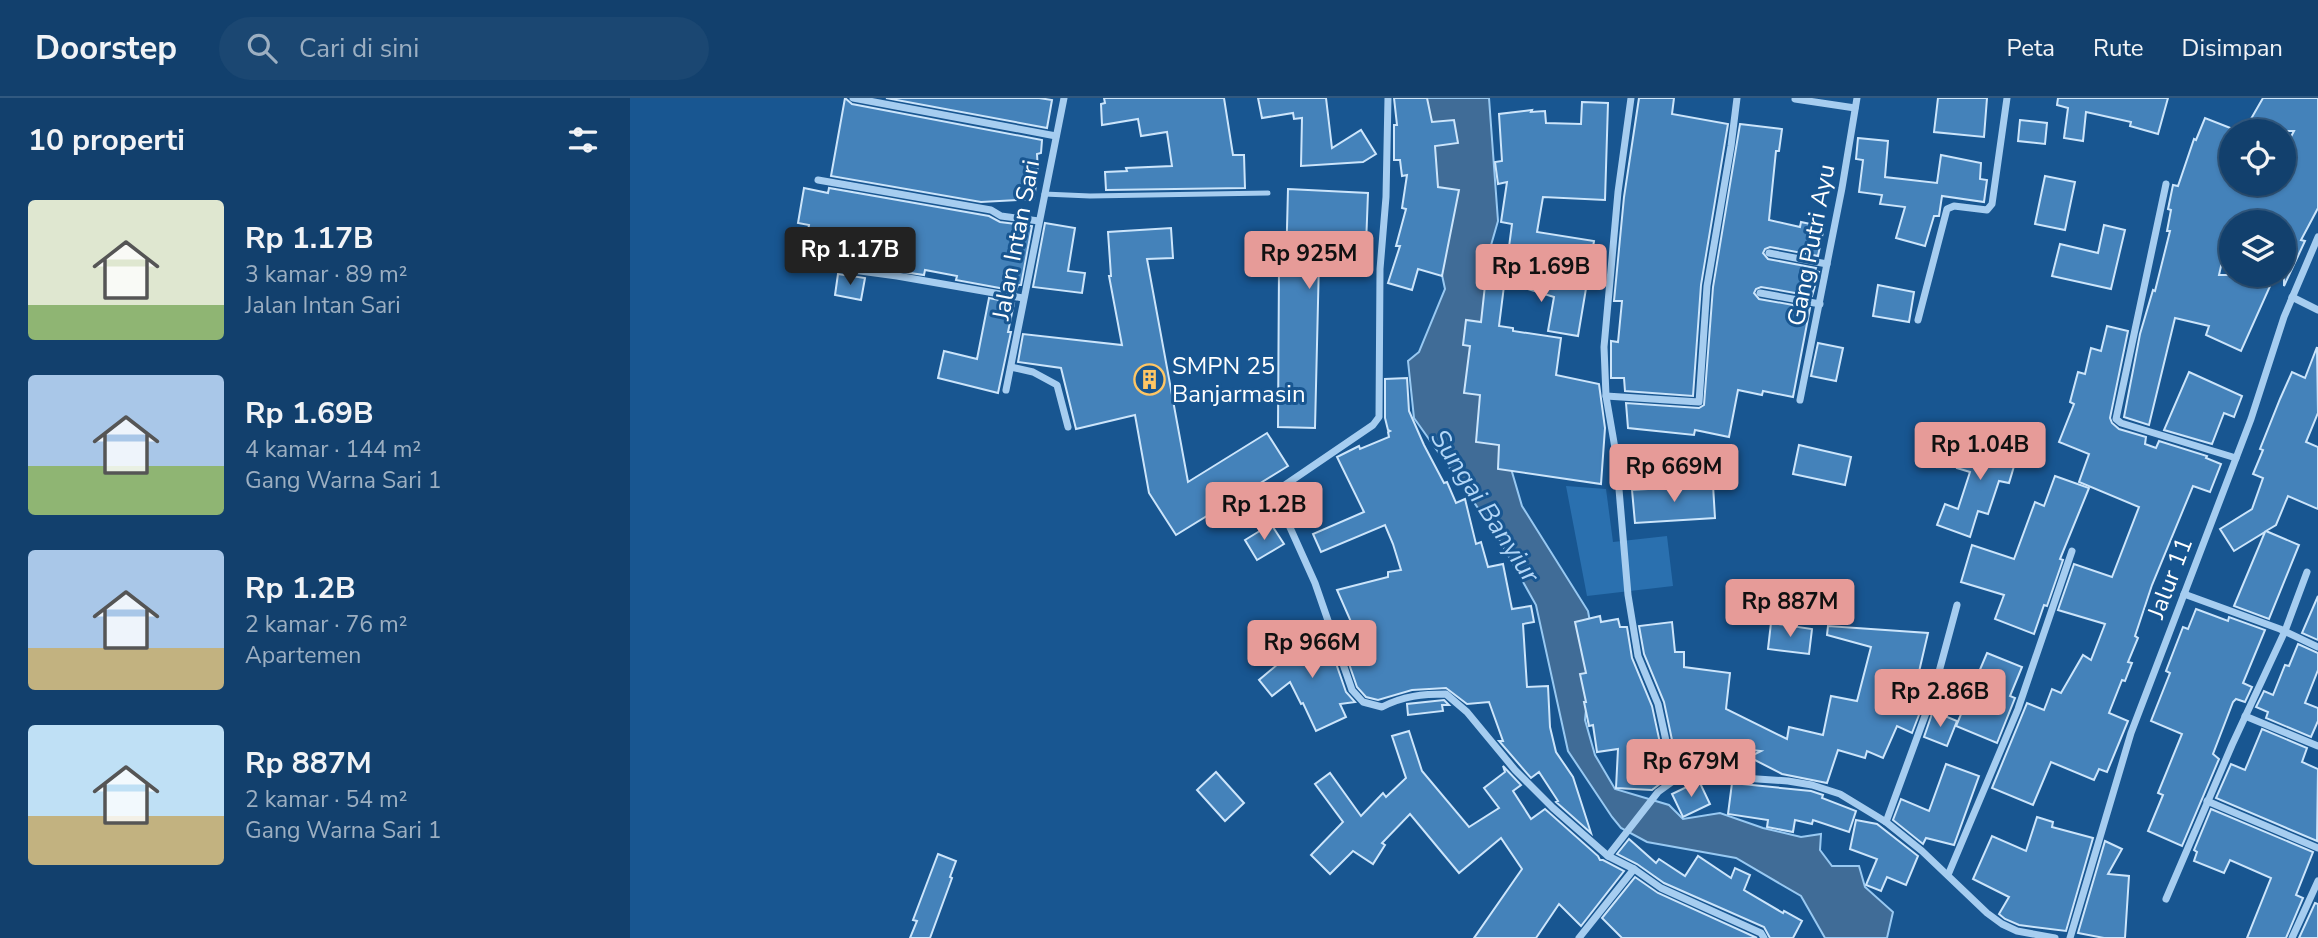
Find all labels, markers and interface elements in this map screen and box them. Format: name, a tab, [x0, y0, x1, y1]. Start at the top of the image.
search box	[219, 17, 709, 80]
text: Doorstep	[35, 26, 177, 71]
icon: search	[243, 29, 281, 67]
text: Cari di sini	[299, 31, 419, 66]
text: Peta	[2006, 32, 2055, 64]
text: Rute	[2093, 32, 2144, 64]
text: Disimpan	[2182, 32, 2283, 64]
map controls	[2219, 119, 2296, 287]
button: locate	[2219, 119, 2296, 196]
text: 10 properti	[28, 120, 185, 161]
icon: filters	[564, 121, 602, 159]
street label: Jalan Intan Sari	[985, 157, 1047, 324]
street label: Gang Putri Ayu	[1780, 161, 1842, 329]
button: layers	[2219, 210, 2296, 287]
text: Rp 1.17B	[245, 218, 374, 259]
icon: home	[84, 228, 168, 312]
pin: Rp 1.17B	[778, 228, 922, 287]
pin: Rp 925M	[1244, 232, 1374, 291]
text: Rp 1.17B	[801, 234, 899, 265]
text: Rp 925M	[1260, 238, 1358, 269]
pin: Rp 1.69B	[1469, 244, 1613, 304]
text: Rp 1.69B	[1492, 251, 1590, 282]
text: 3 kamar · 89 m²	[245, 259, 407, 290]
text: Jalan Intan Sari	[245, 290, 401, 321]
place label: SMPN 25 Banjarmasin	[1172, 350, 1306, 410]
building icon: SMPN 25 Banjarmasin	[1132, 363, 1166, 397]
text: Rp 1.69B	[245, 393, 374, 434]
icon: home	[84, 403, 168, 487]
pin: Rp 1.04B	[1908, 422, 2052, 482]
water label: Sungai Banyiur	[1422, 423, 1548, 590]
text: Rp 1.04B	[1931, 429, 2029, 460]
text: 4 kamar · 144 m²	[245, 434, 421, 465]
pin: Rp 669M	[1609, 444, 1739, 504]
text: Rp 669M	[1625, 451, 1723, 482]
text: Gang Warna Sari 1	[245, 465, 442, 496]
pin: Rp 1.2B	[1199, 482, 1329, 542]
text: Rp 1.2B	[1222, 489, 1306, 520]
street label: Jalur 11	[2140, 533, 2200, 624]
text: Rp 1.2B	[245, 568, 356, 609]
icon: home	[84, 578, 168, 662]
pin: Rp 887M	[1725, 580, 1855, 639]
text: Rp 887M	[1741, 586, 1839, 617]
text: 2 kamar · 76 m²	[245, 609, 407, 640]
pin: Rp 966M	[1247, 620, 1377, 680]
text: Rp 966M	[1263, 627, 1361, 658]
text: Apartemen	[245, 640, 361, 671]
pin: Rp 2.86B	[1868, 670, 2012, 729]
text: Rp 2.86B	[1891, 676, 1989, 707]
pin: Rp 679M	[1626, 740, 1756, 799]
text: Rp 887M	[245, 743, 372, 784]
text: Rp 679M	[1642, 746, 1740, 777]
icon: home	[84, 753, 168, 837]
text: 2 kamar · 54 m²	[245, 784, 407, 815]
text: Gang Warna Sari 1	[245, 815, 442, 846]

